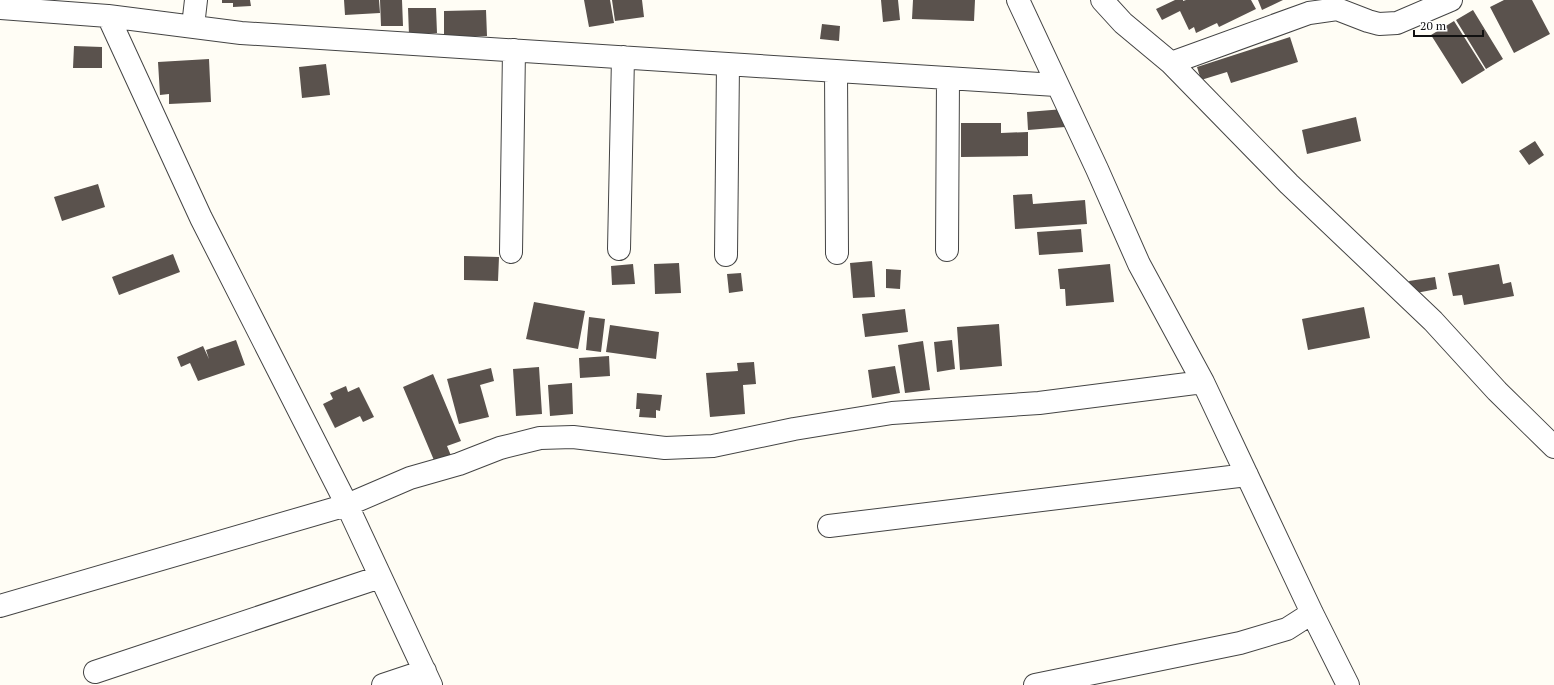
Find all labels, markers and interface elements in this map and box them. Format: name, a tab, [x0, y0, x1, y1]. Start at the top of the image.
scale bar	[1414, 12, 1483, 38]
text: 20 m	[1420, 18, 1447, 33]

